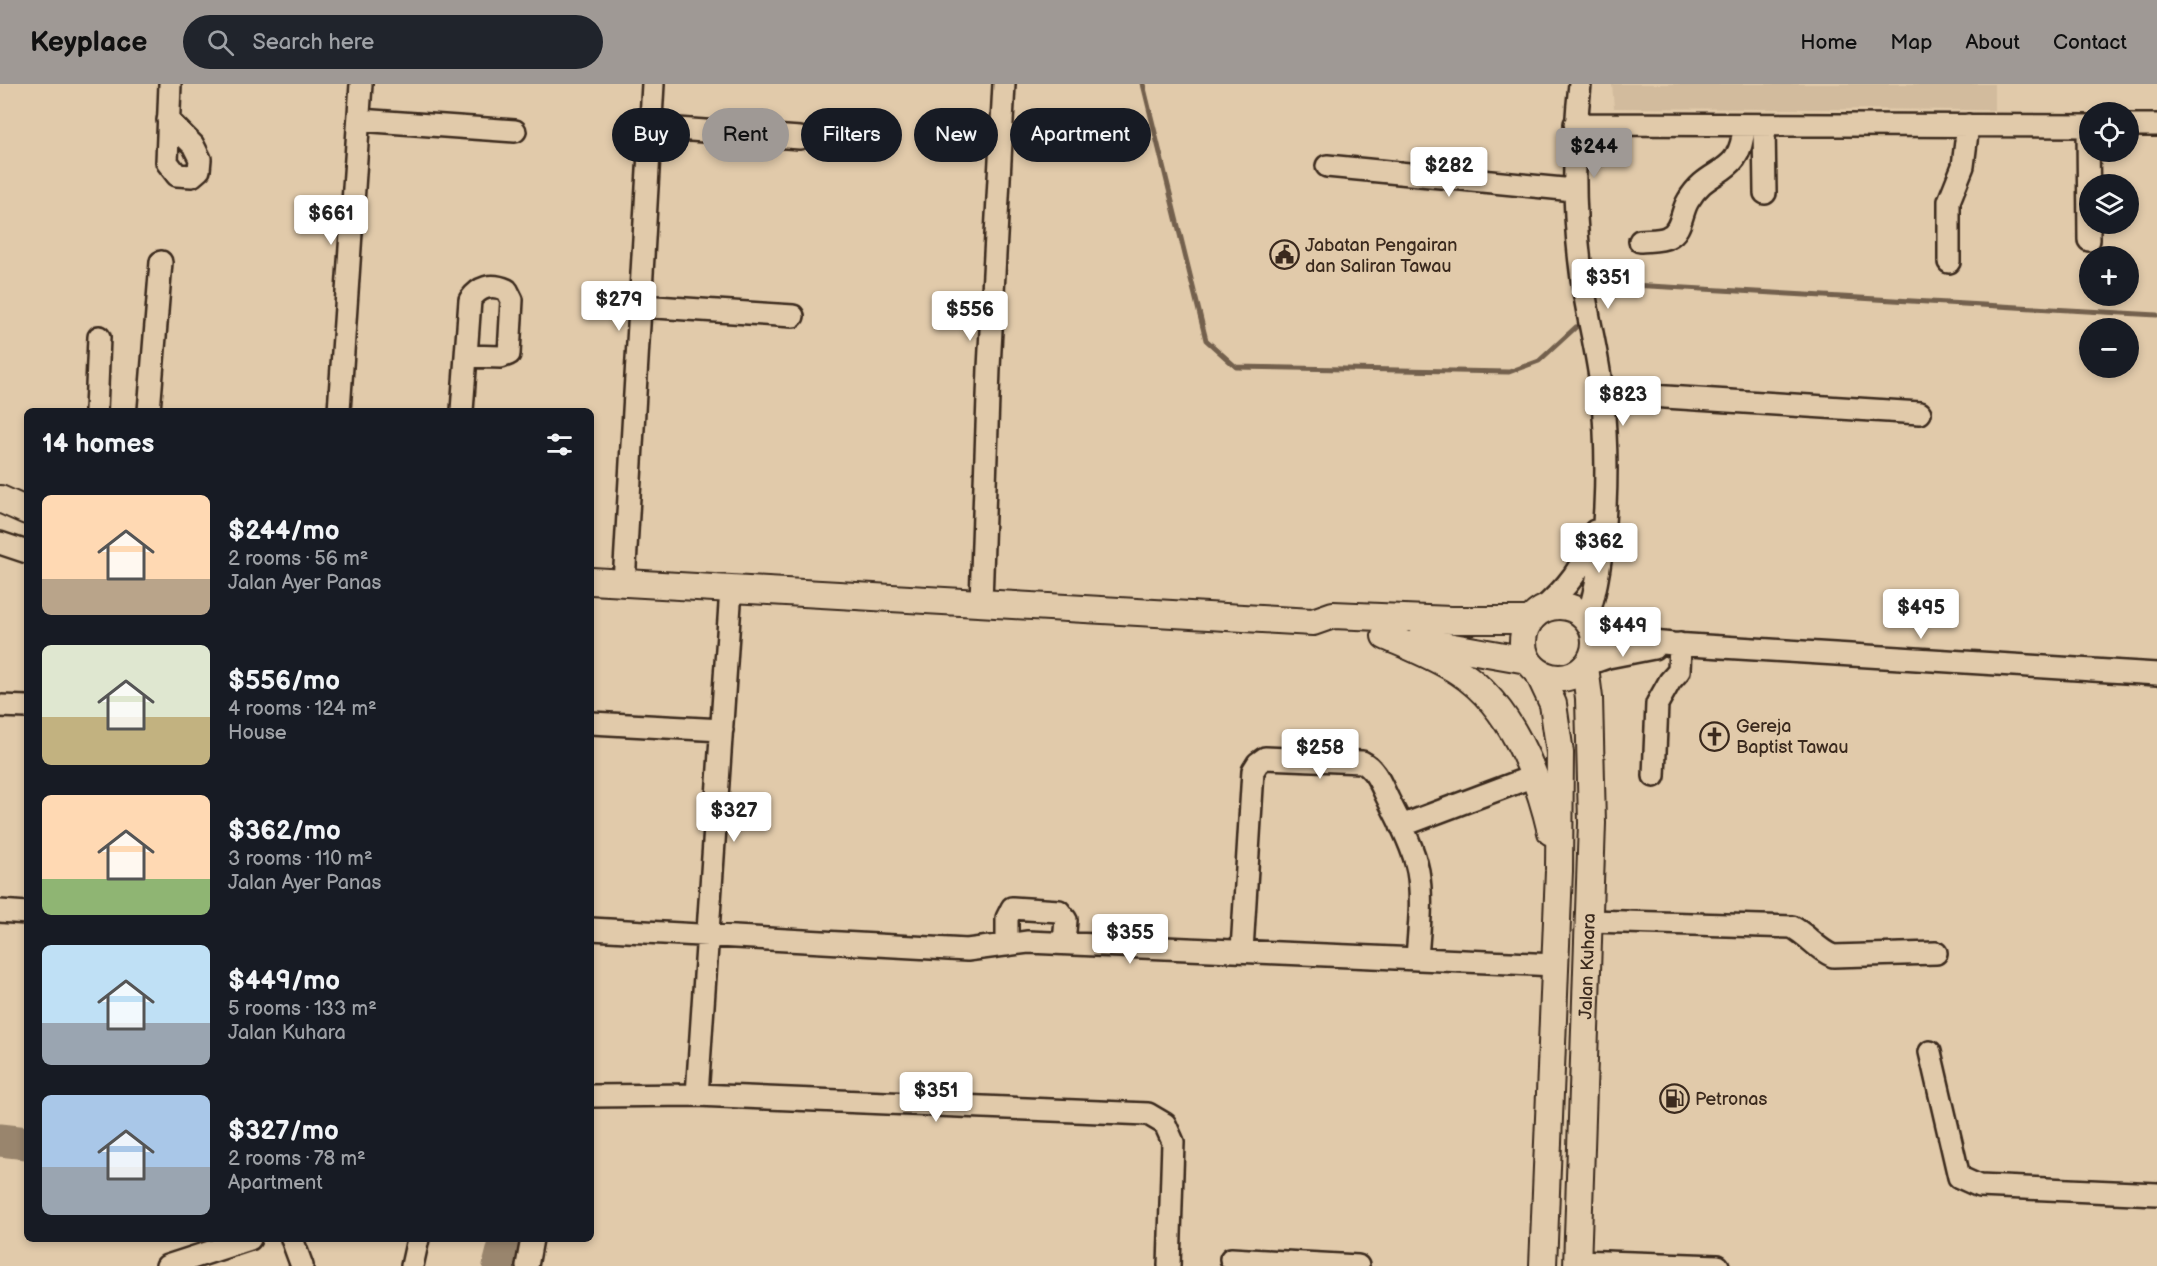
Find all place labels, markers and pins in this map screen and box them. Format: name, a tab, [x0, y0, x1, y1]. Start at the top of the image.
pin: $244	[1558, 128, 1630, 179]
pin: $282	[1413, 147, 1485, 198]
pin: $661	[295, 195, 367, 246]
place label: Jabatan Pengairan dan Saliran Tawau	[1305, 235, 1457, 277]
public building icon: Jabatan Pengairan dan Saliran Tawau	[1268, 239, 1300, 271]
pin: $351	[1572, 259, 1644, 310]
pin: $279	[583, 281, 655, 332]
pin: $556	[934, 291, 1006, 342]
pin: $823	[1587, 376, 1659, 427]
pin: $362	[1563, 523, 1635, 574]
pin: $495	[1885, 589, 1957, 640]
pin: $449	[1587, 607, 1659, 658]
place label: Gereja Baptist Tawau	[1736, 716, 1849, 758]
church icon: Gereja Baptist Tawau	[1699, 720, 1731, 752]
pin: $258	[1284, 729, 1356, 780]
pin: $327	[698, 792, 770, 843]
pin: $355	[1094, 914, 1166, 965]
pin: $351	[900, 1072, 972, 1123]
fuel station icon: Petronas	[1658, 1083, 1690, 1115]
place label: Petronas	[1695, 1089, 1768, 1110]

